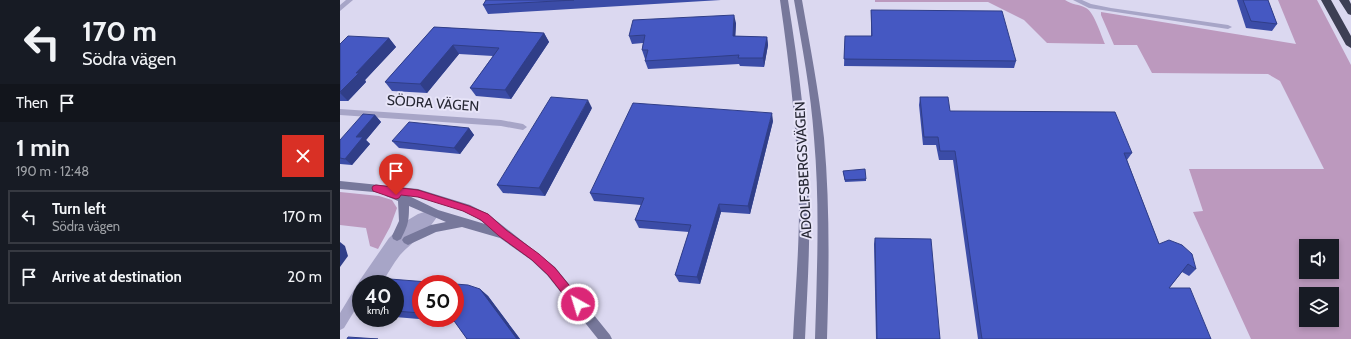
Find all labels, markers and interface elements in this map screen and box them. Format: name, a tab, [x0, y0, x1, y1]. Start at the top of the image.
text: 170 m	[82, 14, 157, 48]
icon: left	[16, 16, 68, 68]
text: Södra vägen	[82, 48, 176, 70]
street label: SÖDRA VÄGEN	[386, 91, 480, 115]
icon: arrive	[56, 92, 78, 114]
text: Then	[16, 94, 48, 112]
street label: ADOLFSBERGSVÄGEN	[790, 101, 816, 239]
text: 1 min	[16, 133, 70, 162]
button: close	[282, 135, 324, 177]
pin	[379, 154, 413, 195]
icon: arrive	[385, 160, 407, 182]
text: 190 m · 12:48	[16, 163, 89, 179]
text: Turn left	[52, 200, 106, 218]
icon: left	[18, 206, 40, 228]
text: 170 m	[283, 208, 322, 226]
text: Södra vägen	[52, 218, 120, 234]
map controls	[1299, 239, 1339, 327]
button: sound	[1299, 239, 1339, 279]
icon: arrive	[18, 266, 40, 288]
text: Arrive at destination	[52, 268, 182, 286]
text: 20 m	[287, 268, 322, 286]
speed limit sign: 50	[412, 275, 464, 327]
position arrow	[557, 283, 599, 325]
text: 40	[365, 284, 391, 308]
button: layers	[1299, 287, 1339, 327]
text: km/h	[367, 304, 389, 317]

